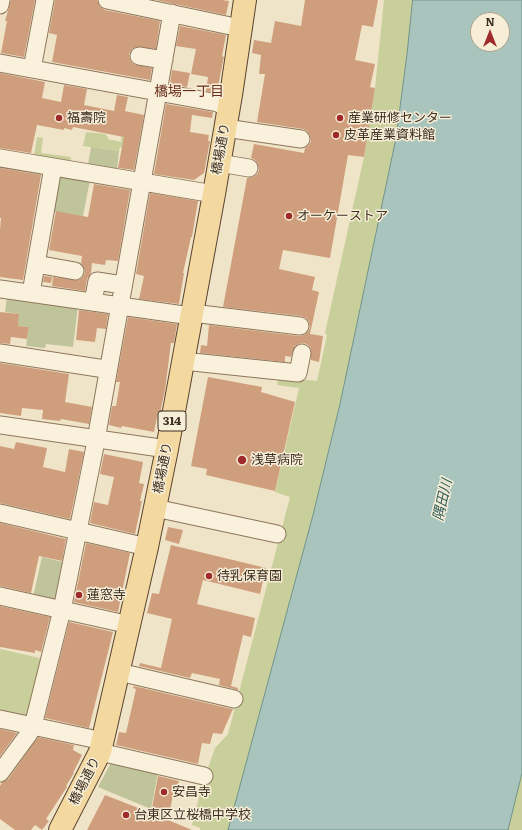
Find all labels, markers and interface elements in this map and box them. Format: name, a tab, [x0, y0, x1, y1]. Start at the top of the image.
north arrow	[470, 12, 510, 52]
text: N	[485, 13, 495, 29]
district label: 橋場一丁目	[154, 84, 224, 100]
place label: 福壽院	[67, 110, 106, 126]
place label: 産業研修センター	[348, 110, 452, 126]
marker: 福壽院	[54, 113, 64, 123]
marker: 産業研修センター	[335, 113, 345, 123]
street label: 橋場通り	[209, 122, 233, 176]
place label: 皮革産業資料館	[344, 127, 435, 143]
marker: 皮革産業資料館	[331, 130, 341, 140]
place label: オーケーストア	[297, 208, 388, 224]
marker: オーケーストア	[284, 211, 294, 221]
road number: 314	[158, 411, 186, 431]
street label: 橋場通り	[150, 441, 176, 495]
place label: 浅草病院	[251, 452, 303, 468]
marker: 浅草病院	[236, 454, 248, 466]
water label: 隅田川	[430, 478, 456, 522]
place label: 待乳保育園	[217, 568, 282, 584]
marker: 待乳保育園	[204, 571, 214, 581]
place label: 蓮窓寺	[87, 587, 126, 603]
marker: 蓮窓寺	[74, 590, 84, 600]
street label: 橋場通り	[66, 754, 104, 808]
place label: 安昌寺	[172, 784, 211, 800]
marker: 安昌寺	[159, 787, 169, 797]
place label: 台東区立桜橋中学校	[134, 807, 251, 823]
marker: 台東区立桜橋中学校	[121, 810, 131, 820]

